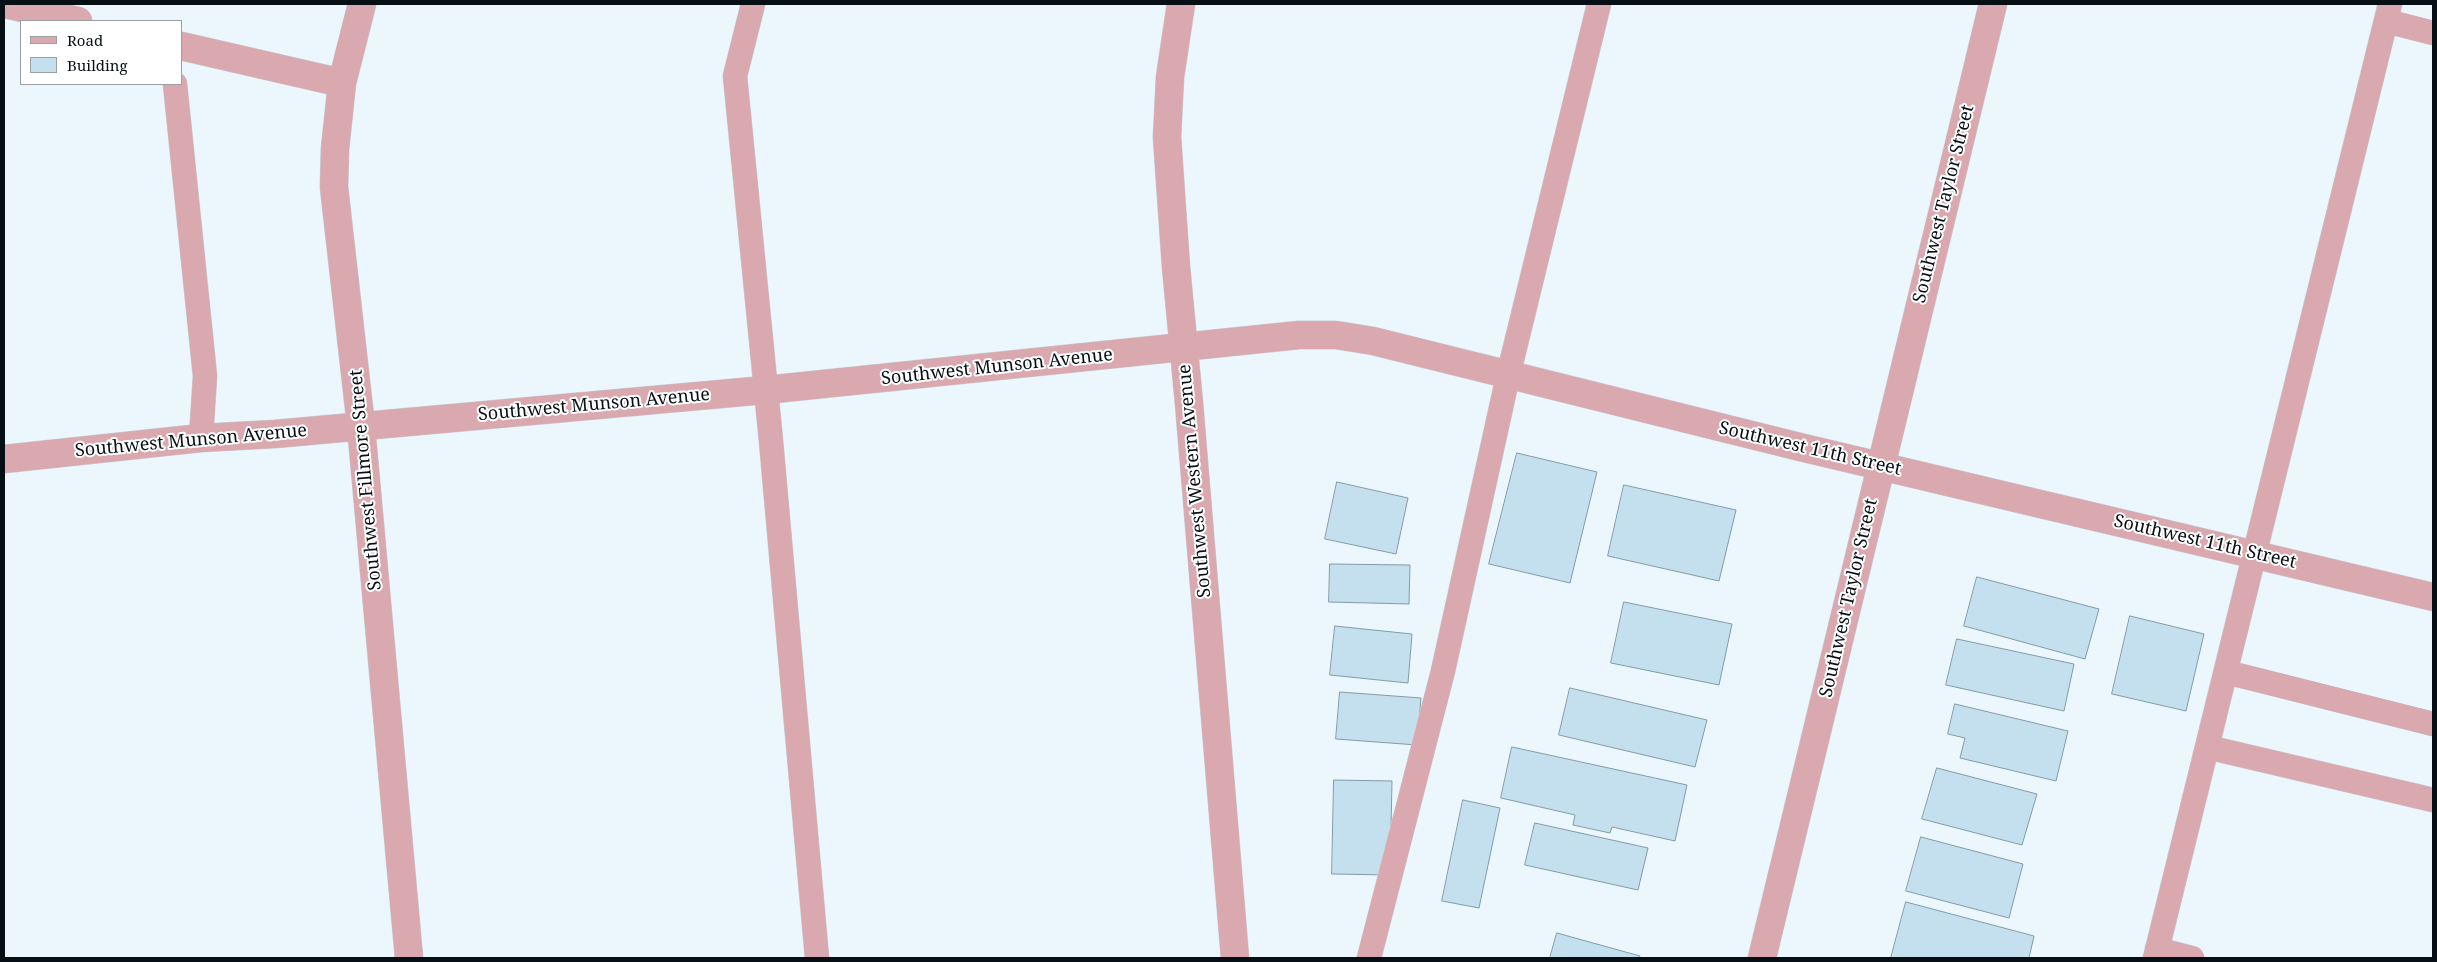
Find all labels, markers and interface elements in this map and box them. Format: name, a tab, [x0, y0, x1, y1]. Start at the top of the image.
legend	[20, 20, 182, 85]
text: Road	[67, 30, 103, 50]
text: Building	[67, 55, 128, 75]
street label: Southwest Taylor Street	[1909, 103, 1979, 305]
street label: Southwest Munson Avenue	[880, 344, 1114, 390]
street label: Southwest Western Avenue	[1174, 363, 1216, 599]
street label: Southwest Fillmore Street	[346, 369, 386, 591]
street label: Southwest Munson Avenue	[477, 384, 711, 426]
street label: Southwest 11th Street	[1717, 418, 1903, 480]
street label: Southwest Munson Avenue	[74, 420, 308, 462]
street label: Southwest Taylor Street	[1816, 496, 1882, 700]
street label: Southwest 11th Street	[2112, 511, 2298, 573]

